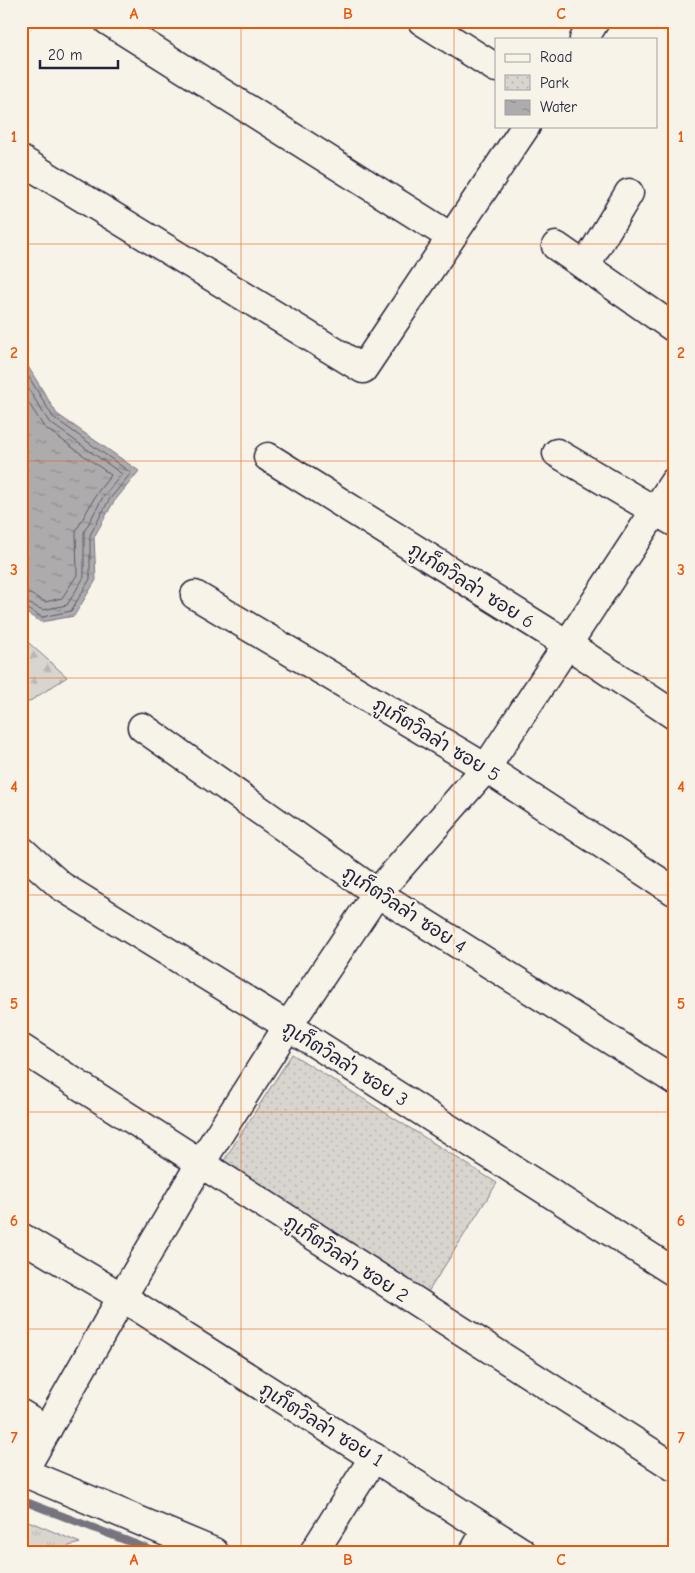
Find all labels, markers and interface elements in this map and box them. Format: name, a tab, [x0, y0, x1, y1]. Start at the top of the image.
text: A	[130, 5, 139, 23]
text: B	[343, 5, 353, 23]
text: C	[556, 5, 566, 23]
scale bar	[40, 38, 118, 70]
legend	[495, 38, 658, 128]
text: 20 m	[48, 46, 82, 64]
text: Road	[540, 48, 572, 66]
text: Park	[540, 74, 569, 92]
text: Water	[540, 98, 577, 116]
text: 1	[11, 128, 17, 146]
text: 1	[678, 128, 684, 146]
text: 2	[10, 344, 18, 362]
text: 2	[677, 344, 685, 362]
street label: ภูเก็ตวิลล่า ซอย 6	[403, 537, 539, 636]
text: 3	[10, 561, 18, 579]
text: 3	[677, 561, 685, 579]
street label: ภูเก็ตวิลล่า ซอย 5	[368, 692, 505, 789]
text: 4	[10, 778, 18, 796]
text: 4	[677, 778, 685, 796]
street label: ภูเก็ตวิลล่า ซอย 4	[337, 860, 471, 960]
text: 5	[10, 995, 18, 1013]
text: 5	[677, 995, 685, 1013]
street label: ภูเก็ตวิลล่า ซอย 3	[277, 1015, 413, 1114]
street label: ภูเก็ตวิลล่า ซอย 2	[279, 1209, 414, 1310]
text: 6	[10, 1212, 18, 1230]
text: 6	[677, 1212, 685, 1230]
street label: ภูเก็ตวิลล่า ซอย 1	[254, 1376, 388, 1474]
text: 7	[10, 1429, 18, 1447]
text: 7	[677, 1429, 685, 1447]
text: A	[130, 1551, 139, 1569]
text: B	[343, 1551, 353, 1569]
text: C	[556, 1551, 566, 1569]

